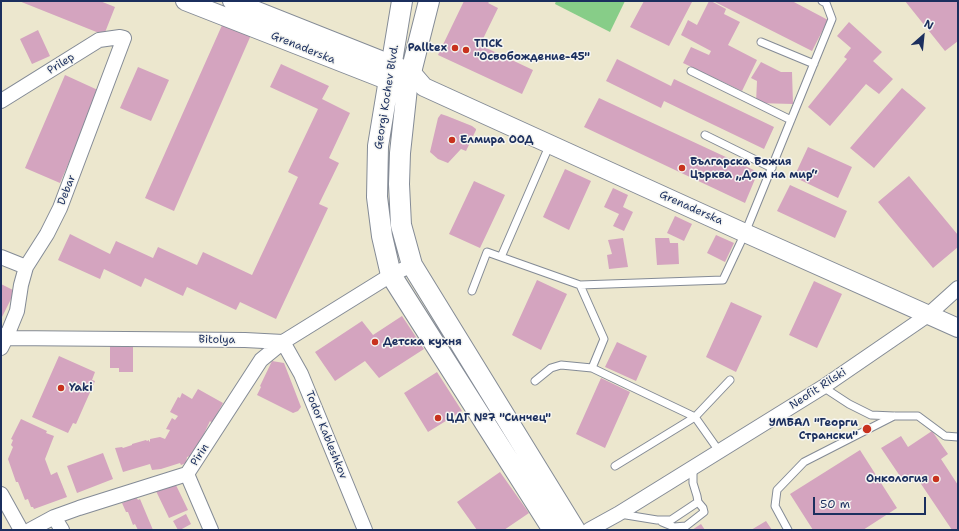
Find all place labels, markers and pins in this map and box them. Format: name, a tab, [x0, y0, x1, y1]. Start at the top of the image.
place label: ТПСК "Освобождение-45"	[474, 37, 590, 63]
place label: Palltex	[408, 41, 447, 55]
marker: Palltex	[450, 43, 460, 53]
marker: ТПСК "Освобождение-45"	[461, 45, 471, 55]
place label: Елмира ООД	[460, 133, 533, 147]
marker: Елмира ООД	[447, 135, 457, 145]
place label: Българска Божия Църква „Дом на мир“	[690, 155, 818, 181]
marker: Българска Божия Църква „Дом на мир“	[677, 163, 687, 173]
place label: Детска кухня	[383, 335, 462, 349]
marker: Детска кухня	[370, 337, 380, 347]
place label: Yaki	[69, 381, 93, 395]
marker: Yaki	[56, 383, 66, 393]
place label: ЦДГ №7 "Синчец"	[446, 411, 551, 425]
marker: ЦДГ №7 "Синчец"	[433, 413, 443, 423]
place label: УМБАЛ "Георги Странски"	[769, 416, 858, 442]
marker: УМБАЛ "Георги Странски"	[861, 423, 873, 435]
place label: Онкология	[866, 472, 928, 486]
marker: Онкология	[931, 474, 941, 484]

